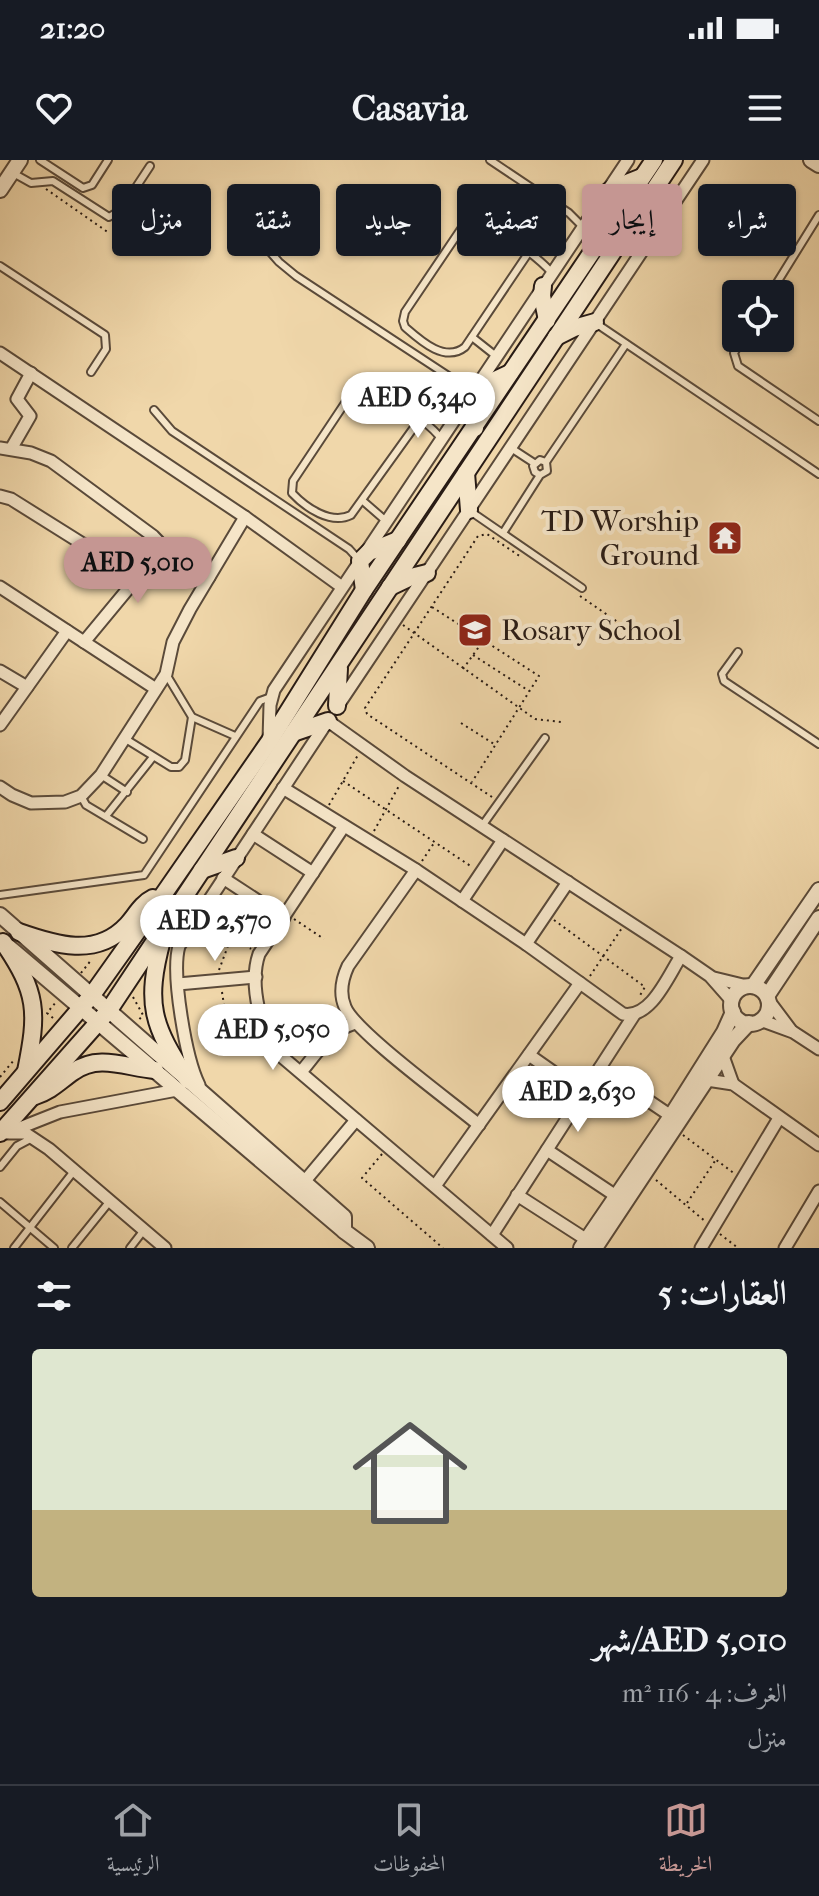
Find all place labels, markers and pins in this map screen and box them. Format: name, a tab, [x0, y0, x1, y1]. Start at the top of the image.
pin: AED 6,340	[326, 372, 510, 440]
place label: TD Worship Ground	[541, 504, 700, 573]
temple icon: TD Worship Ground	[706, 519, 744, 557]
pin: AED 5,010	[46, 537, 230, 605]
school or university icon: Rosary School	[456, 611, 494, 649]
place label: Rosary School	[501, 613, 681, 648]
pin: AED 2,570	[123, 895, 307, 963]
pin: AED 5,050	[181, 1004, 365, 1072]
pin: AED 2,630	[486, 1066, 670, 1134]

